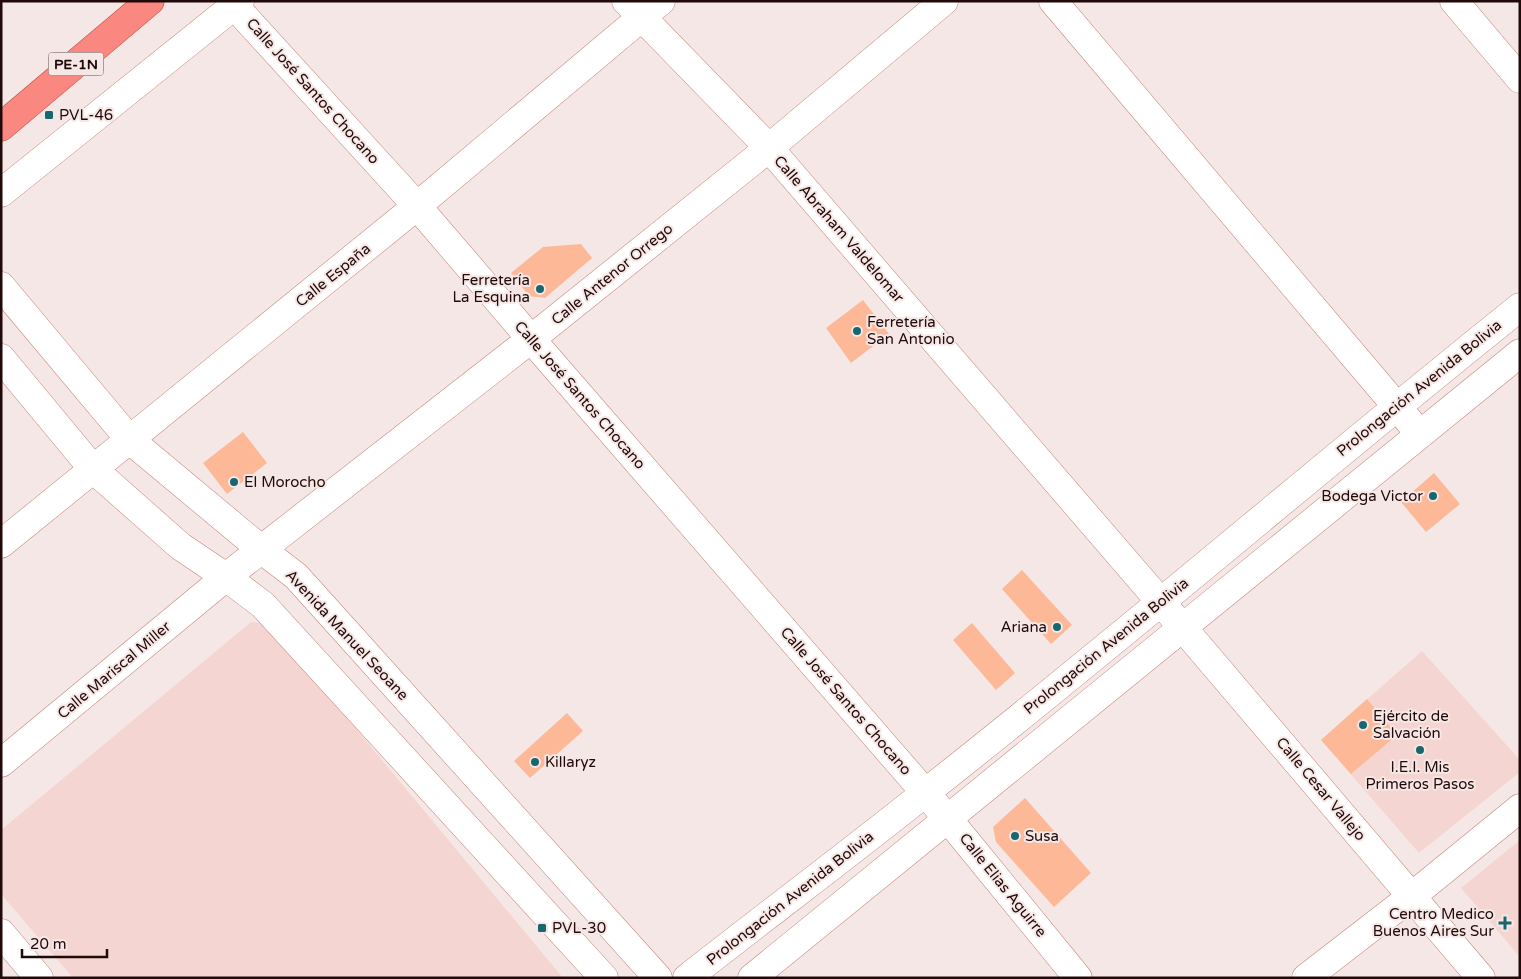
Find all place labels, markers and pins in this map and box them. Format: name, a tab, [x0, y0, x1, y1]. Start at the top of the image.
place label: PVL-46	[59, 106, 113, 124]
marker: PVL-46	[43, 109, 55, 121]
place label: Ferretería La Esquina	[452, 271, 530, 306]
marker: Ferretería La Esquina	[534, 283, 546, 295]
place label: Ferretería San Antonio	[867, 313, 955, 348]
marker: Ferretería San Antonio	[851, 325, 863, 337]
place label: El Morocho	[244, 473, 326, 491]
marker: El Morocho	[228, 476, 240, 488]
place label: Bodega Victor	[1321, 487, 1423, 505]
marker: Bodega Victor	[1427, 490, 1439, 502]
place label: Ariana	[1000, 618, 1047, 636]
marker: Ariana	[1051, 621, 1063, 633]
place label: Ejército de Salvación	[1373, 707, 1449, 742]
marker: Ejército de Salvación	[1357, 719, 1369, 731]
marker: I.E.I. Mis Primeros Pasos	[1414, 744, 1426, 756]
place label: Killaryz	[545, 753, 596, 771]
marker: Killaryz	[529, 756, 541, 768]
place label: I.E.I. Mis Primeros Pasos	[1365, 758, 1475, 793]
place label: Susa	[1025, 827, 1059, 845]
marker: Susa	[1009, 830, 1021, 842]
place label: Centro Medico Buenos Aires Sur	[1373, 905, 1494, 940]
marker: Centro Medico Buenos Aires Sur	[1498, 916, 1512, 930]
place label: PVL-30	[552, 919, 606, 937]
marker: PVL-30	[536, 922, 548, 934]

